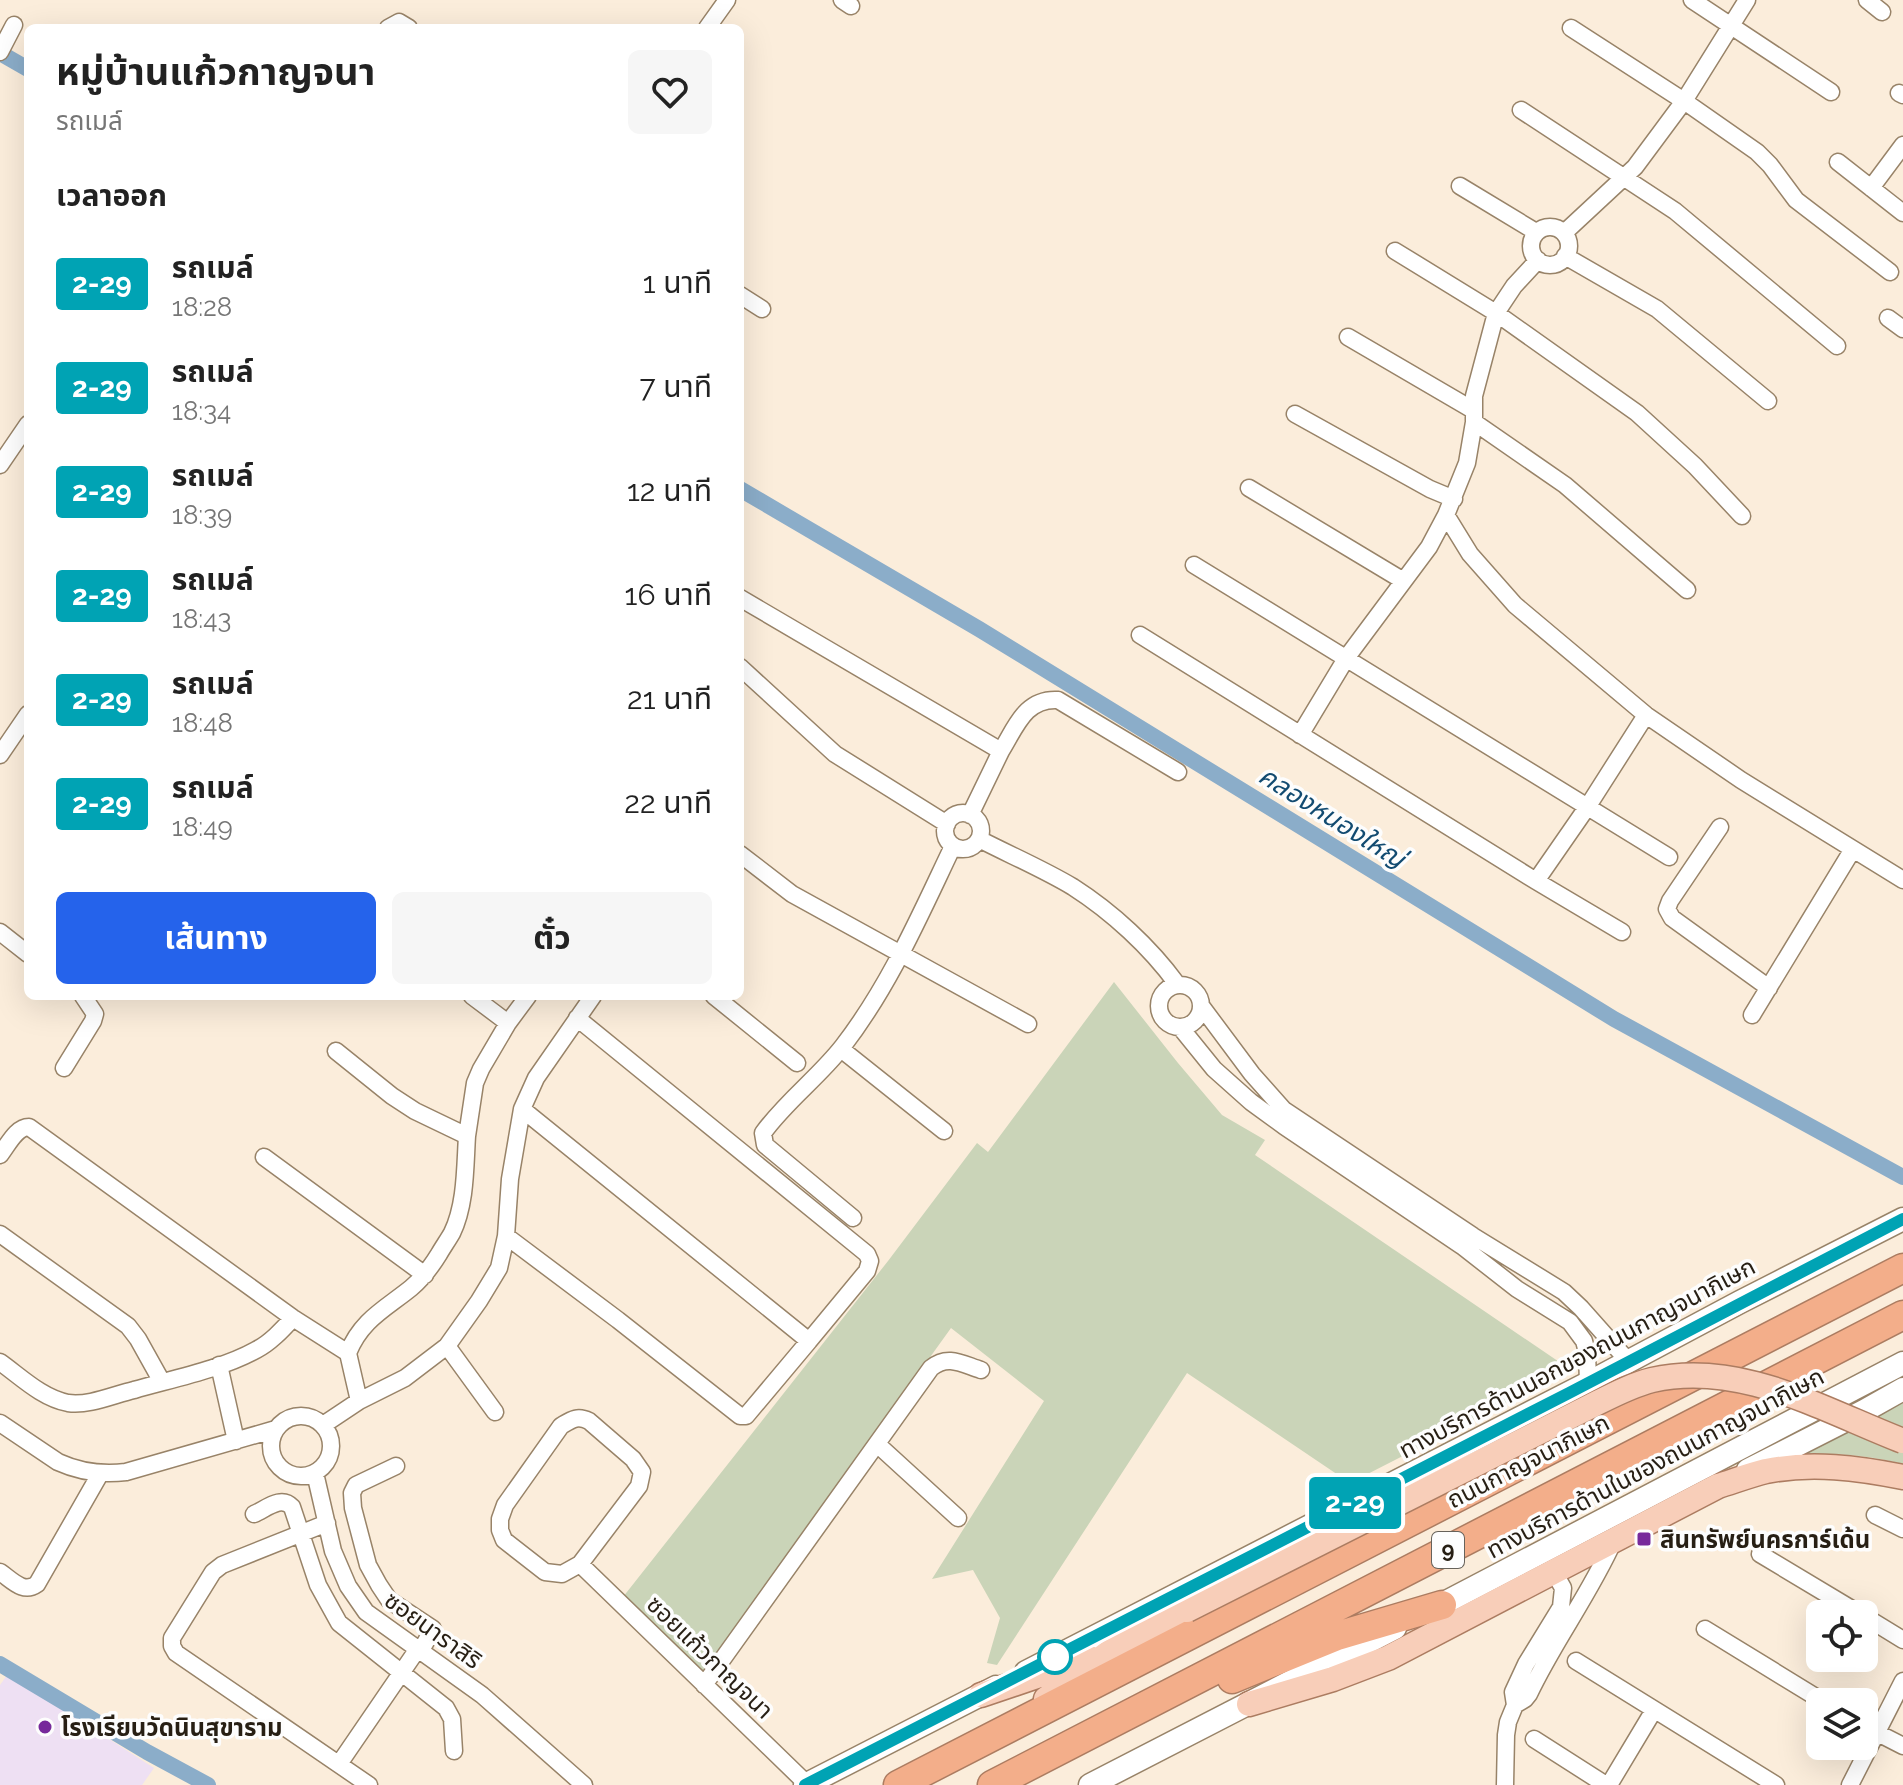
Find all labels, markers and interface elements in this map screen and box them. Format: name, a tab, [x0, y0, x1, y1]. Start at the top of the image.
text: หมู่บ้านแก้วกาญจนา	[56, 49, 375, 94]
button: heart	[628, 50, 712, 134]
text: รถเมล์	[56, 106, 123, 136]
text: เวลาออก	[56, 178, 167, 213]
text: รถเมล์	[172, 250, 254, 285]
text: 1 นาที	[643, 265, 712, 300]
text: 2-29	[72, 267, 132, 300]
text: 18:28	[172, 292, 232, 322]
text: รถเมล์	[172, 354, 254, 389]
text: 7 นาที	[639, 369, 712, 404]
text: 2-29	[72, 371, 132, 404]
text: 18:34	[172, 396, 231, 426]
text: รถเมล์	[172, 458, 254, 493]
text: 12 นาที	[627, 473, 712, 508]
text: 2-29	[72, 475, 132, 508]
text: 18:39	[172, 500, 232, 530]
text: รถเมล์	[172, 562, 254, 597]
text: 16 นาที	[625, 577, 712, 612]
text: 2-29	[72, 579, 132, 612]
text: 18:43	[172, 604, 231, 634]
text: รถเมล์	[172, 666, 254, 701]
text: 21 นาที	[627, 681, 712, 716]
text: 2-29	[72, 683, 132, 716]
text: 18:48	[172, 708, 233, 738]
water label: คลองหนองใหญ่	[1254, 760, 1414, 876]
text: รถเมล์	[172, 770, 254, 805]
text: 22 นาที	[624, 785, 712, 820]
text: 2-29	[72, 787, 132, 820]
text: 18:49	[172, 812, 233, 842]
button: เส้นทาง	[56, 892, 376, 984]
button: ตั๋ว	[392, 892, 712, 984]
street label: ทางบริการด้านนอกของถนนกาญจนาภิเษก	[1394, 1252, 1760, 1464]
street label: ทางบริการด้านในของถนนกาญจนาภิเษก	[1481, 1361, 1829, 1565]
street label: ถนนกาญจนาภิเษก	[1442, 1408, 1614, 1514]
line badge: 2-29	[1299, 1477, 1411, 1529]
text: 2-29	[1325, 1486, 1385, 1519]
place label: สินทรัพย์นครการ์เด้น	[1660, 1525, 1870, 1554]
marker: สินทรัพย์นครการ์เด้น	[1635, 1530, 1653, 1548]
road number: 9	[1432, 1532, 1464, 1568]
street label: ซอยนาราสิริ	[379, 1585, 487, 1675]
street label: ซอยแก้วกาญจนา	[641, 1589, 779, 1725]
map controls	[1806, 1600, 1878, 1760]
button: locate	[1806, 1600, 1878, 1672]
unlabelled marker	[1038, 1640, 1072, 1674]
button: layers	[1806, 1688, 1878, 1760]
place label: โรงเรียนวัดนินสุขาราม	[61, 1713, 282, 1743]
marker: โรงเรียนวัดนินสุขาราม	[36, 1718, 54, 1736]

